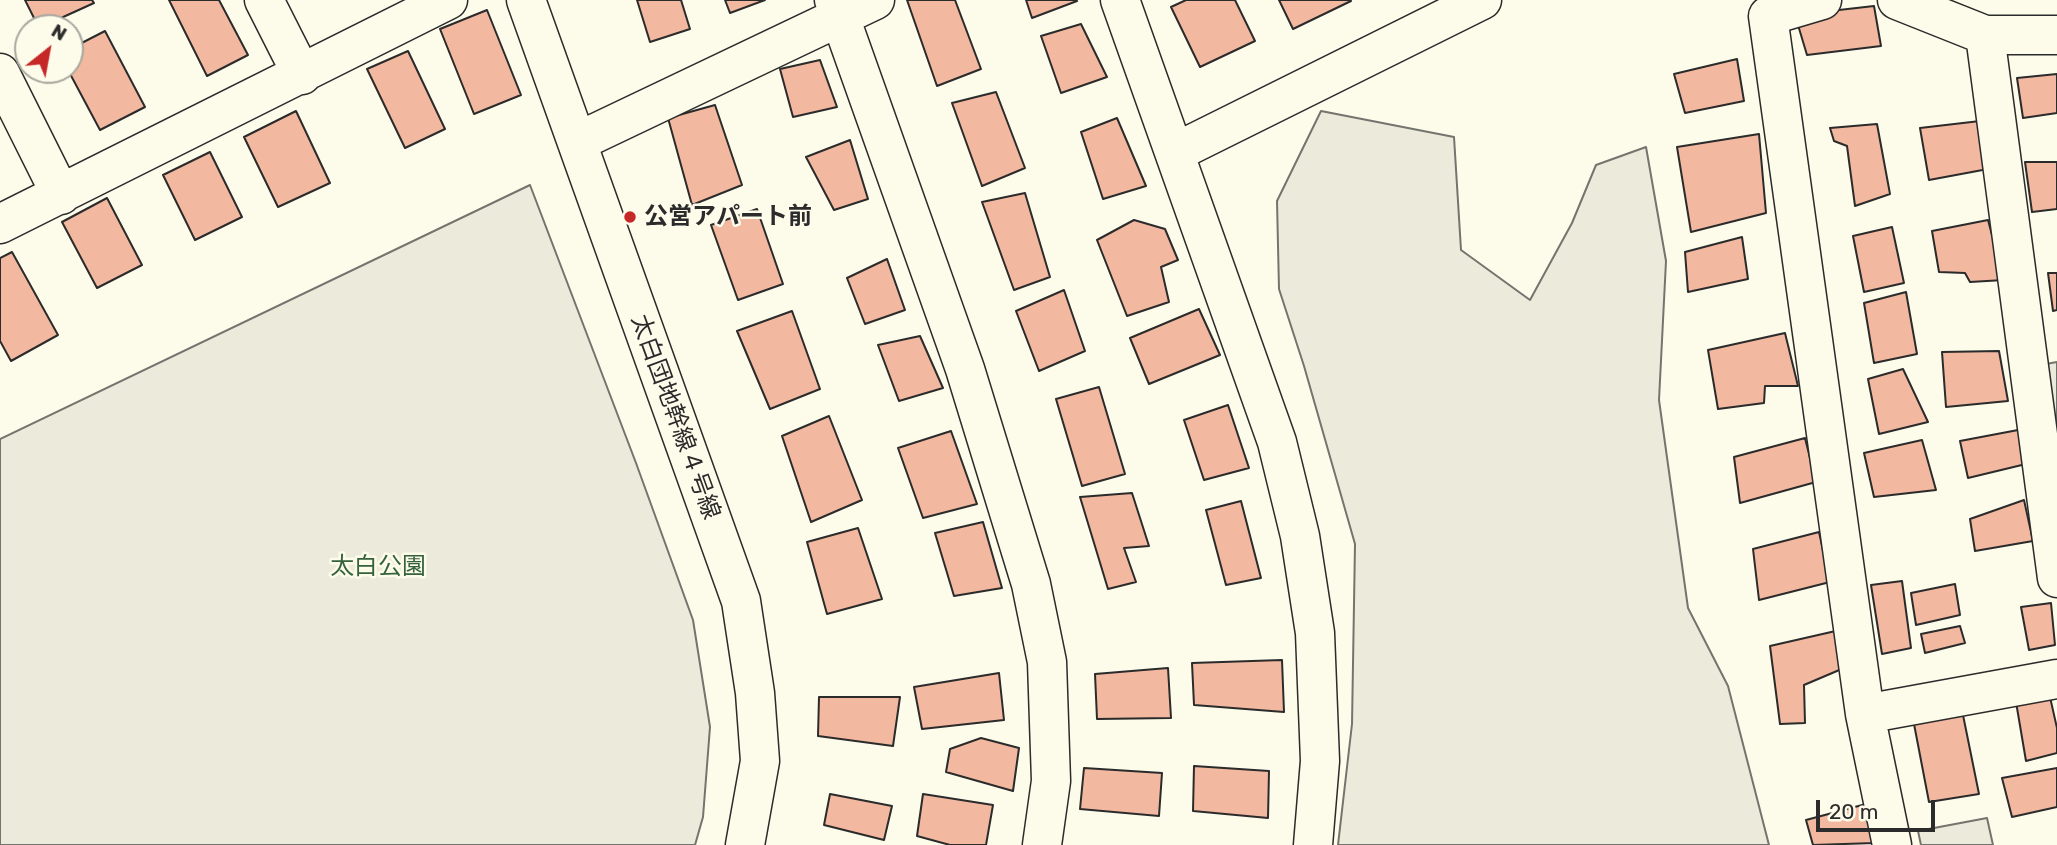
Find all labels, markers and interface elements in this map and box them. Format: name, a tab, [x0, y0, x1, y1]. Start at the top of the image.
north arrow	[14, 14, 84, 84]
text: N	[47, 19, 71, 46]
place label: 公営アパート前	[644, 203, 812, 231]
marker: 公営アパート前	[622, 209, 638, 225]
street label: 太白団地幹線４号線	[625, 311, 725, 523]
park label: 太白公園	[330, 553, 426, 581]
scale bar	[1819, 786, 1938, 830]
text: 20 m	[1829, 799, 1878, 824]

